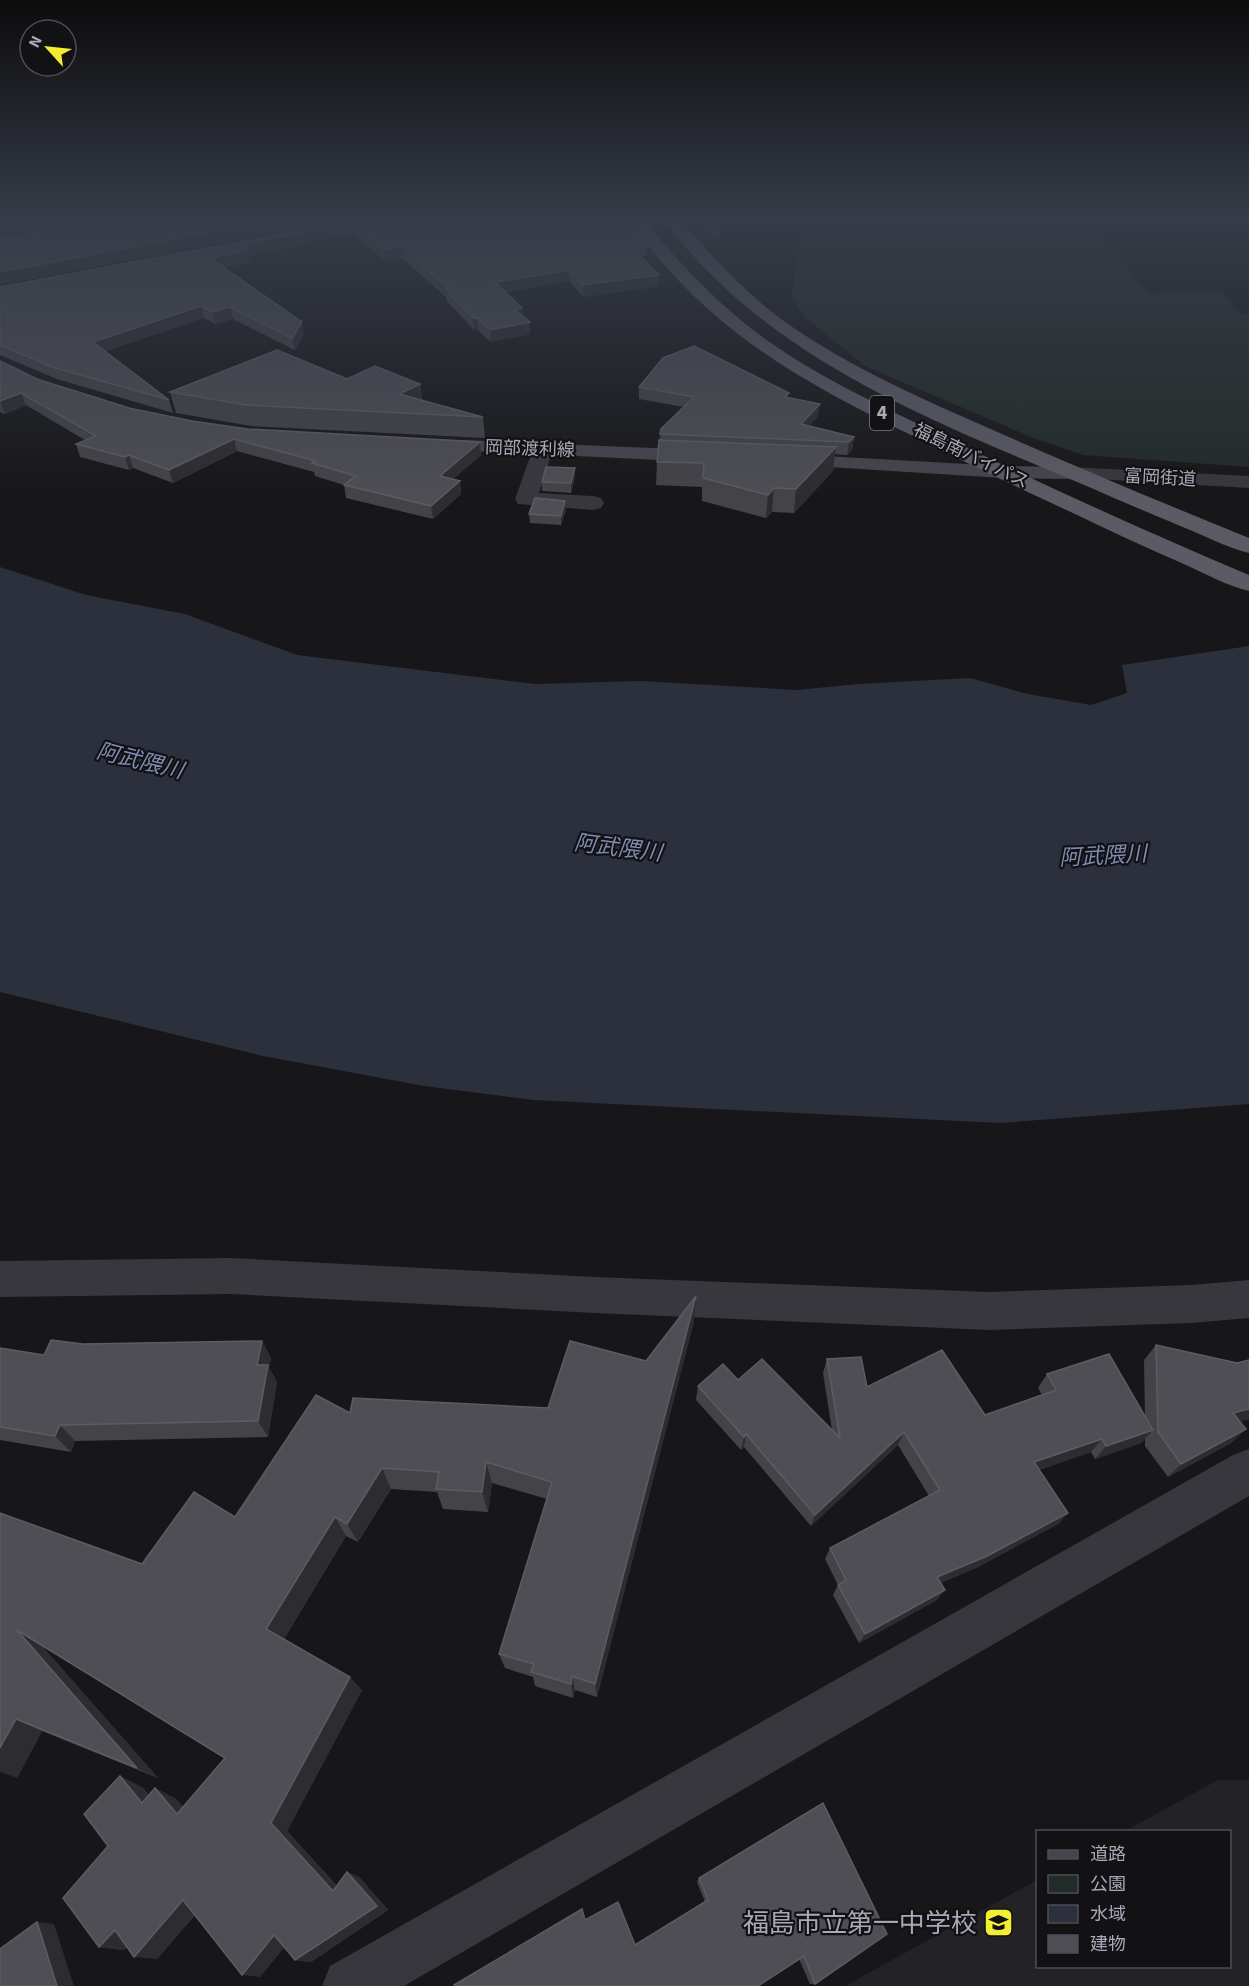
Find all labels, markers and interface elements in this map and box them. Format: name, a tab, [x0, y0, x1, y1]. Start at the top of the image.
north arrow	[18, 18, 78, 78]
text: N	[23, 32, 48, 51]
road number: 4	[870, 396, 894, 430]
street label: 福島南バイパス	[909, 417, 1033, 495]
street label: 岡部渡利線	[485, 435, 575, 463]
street label: 富岡街道	[1123, 464, 1197, 492]
water label: 阿武隈川	[93, 735, 188, 788]
water label: 阿武隈川	[572, 827, 666, 869]
water label: 阿武隈川	[1058, 838, 1150, 874]
legend	[1036, 1830, 1231, 1968]
text: 道路	[1090, 1842, 1126, 1867]
text: 公園	[1090, 1872, 1126, 1897]
text: 水域	[1090, 1902, 1126, 1927]
place label: 福島市立第一中学校	[743, 1905, 977, 1942]
school or university icon: 福島市立第一中学校	[982, 1907, 1014, 1939]
text: 建物	[1090, 1932, 1126, 1957]

